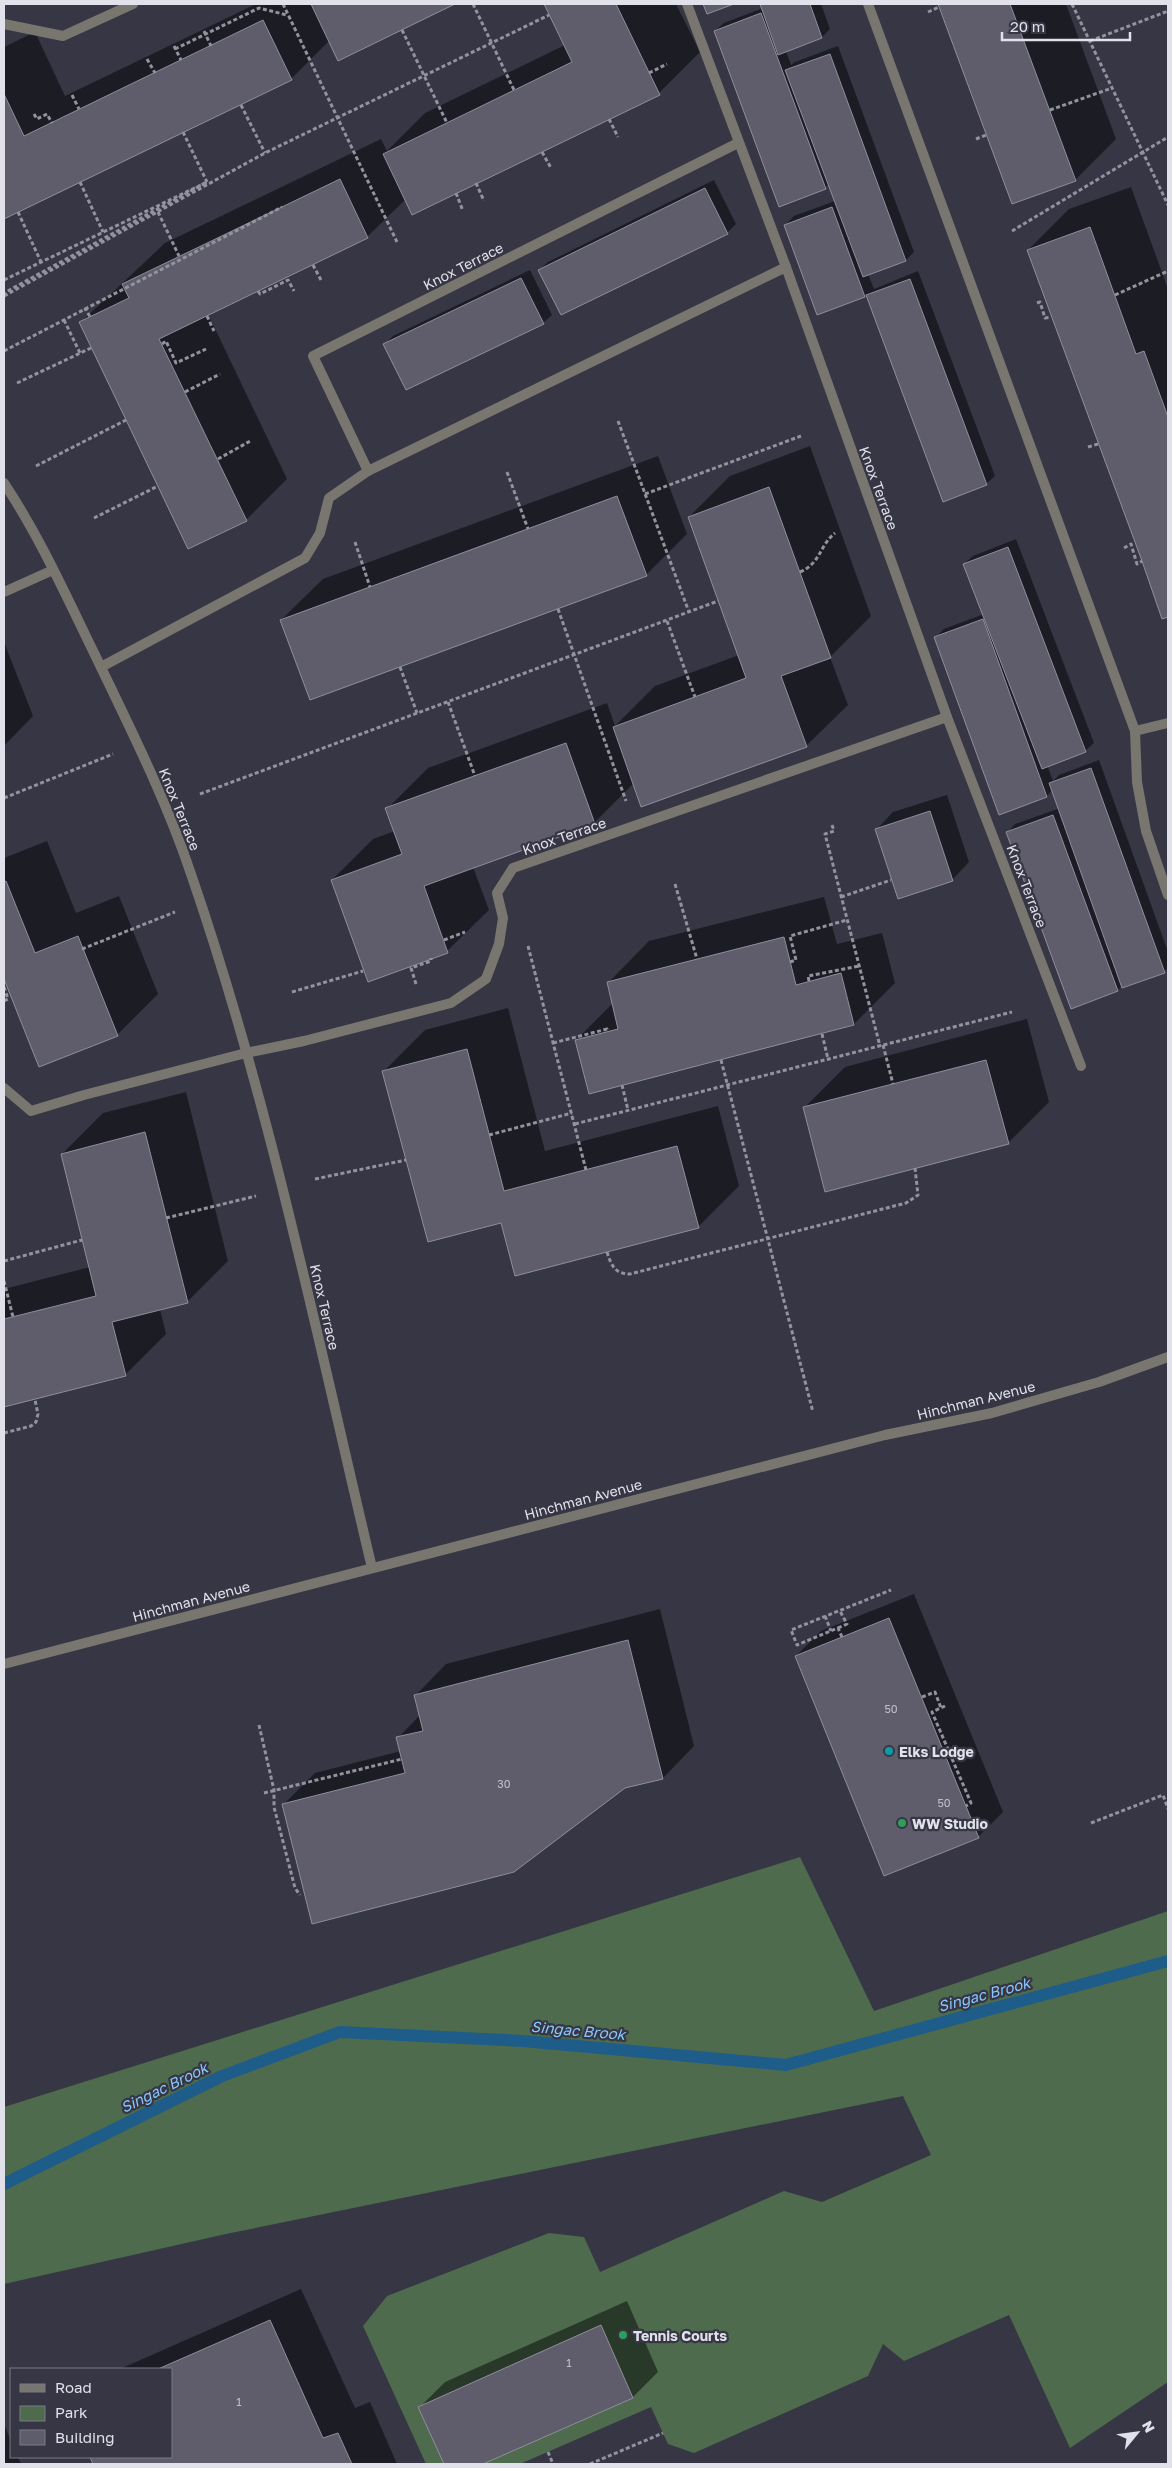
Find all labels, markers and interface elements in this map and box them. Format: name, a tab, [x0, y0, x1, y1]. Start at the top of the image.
scale bar	[1002, 10, 1130, 42]
text: 20 m	[1010, 17, 1045, 35]
street label: Knox Terrace	[420, 239, 506, 293]
street label: Knox Terrace	[856, 444, 902, 532]
street label: Knox Terrace	[156, 765, 204, 853]
street label: Knox Terrace	[520, 814, 608, 858]
street label: Knox Terrace	[1003, 842, 1051, 930]
street label: Knox Terrace	[307, 1262, 343, 1352]
street label: Hinchman Avenue	[915, 1377, 1037, 1423]
street label: Hinchman Avenue	[522, 1475, 644, 1523]
street label: Hinchman Avenue	[130, 1577, 252, 1625]
house number: 50	[884, 1702, 898, 1715]
place label: Elks Lodge	[899, 1743, 974, 1760]
marker: Elks Lodge	[883, 1745, 895, 1757]
house number: 30	[497, 1777, 511, 1790]
house number: 50	[937, 1796, 951, 1809]
place label: WW Studio	[912, 1815, 988, 1832]
marker: WW Studio	[896, 1817, 908, 1829]
water label: Singac Brook	[936, 1973, 1034, 2016]
water label: Singac Brook	[530, 2017, 627, 2044]
water label: Singac Brook	[117, 2057, 212, 2117]
place label: Tennis Courts	[633, 2327, 727, 2344]
marker: Tennis Courts	[617, 2329, 629, 2341]
house number: 1	[566, 2356, 572, 2369]
legend	[10, 2368, 172, 2458]
text: Road	[55, 2378, 92, 2396]
house number: 1	[236, 2395, 242, 2408]
text: Park	[55, 2403, 88, 2421]
north arrow	[1112, 2408, 1162, 2458]
text: N	[1139, 2418, 1159, 2435]
text: Building	[55, 2428, 115, 2446]

